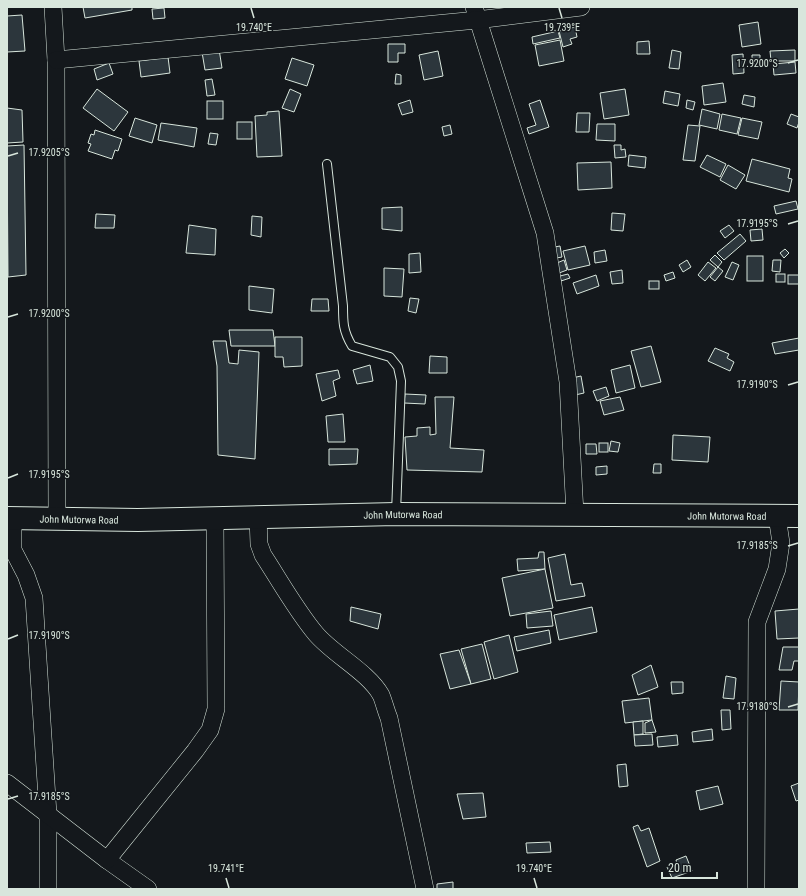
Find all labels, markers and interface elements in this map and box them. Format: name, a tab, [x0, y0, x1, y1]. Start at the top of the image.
text: 19.740°E	[236, 22, 272, 33]
text: 19.739°E	[544, 22, 580, 33]
text: 17.9200°S	[736, 58, 778, 69]
text: 17.9205°S	[28, 147, 70, 158]
text: 17.9195°S	[736, 218, 778, 229]
text: 17.9200°S	[28, 308, 70, 319]
text: 17.9190°S	[736, 379, 778, 390]
text: 17.9195°S	[28, 469, 70, 480]
street label: John Mutorwa Road	[363, 509, 442, 521]
street label: John Mutorwa Road	[687, 510, 766, 522]
street label: John Mutorwa Road	[39, 513, 119, 526]
text: 17.9185°S	[736, 540, 778, 551]
text: 17.9190°S	[28, 630, 70, 641]
text: 17.9180°S	[736, 701, 778, 712]
text: 17.9185°S	[28, 791, 70, 802]
scale bar	[662, 854, 717, 880]
text: 20 m	[668, 861, 692, 875]
text: 19.741°E	[208, 863, 244, 874]
text: 19.740°E	[516, 863, 552, 874]

